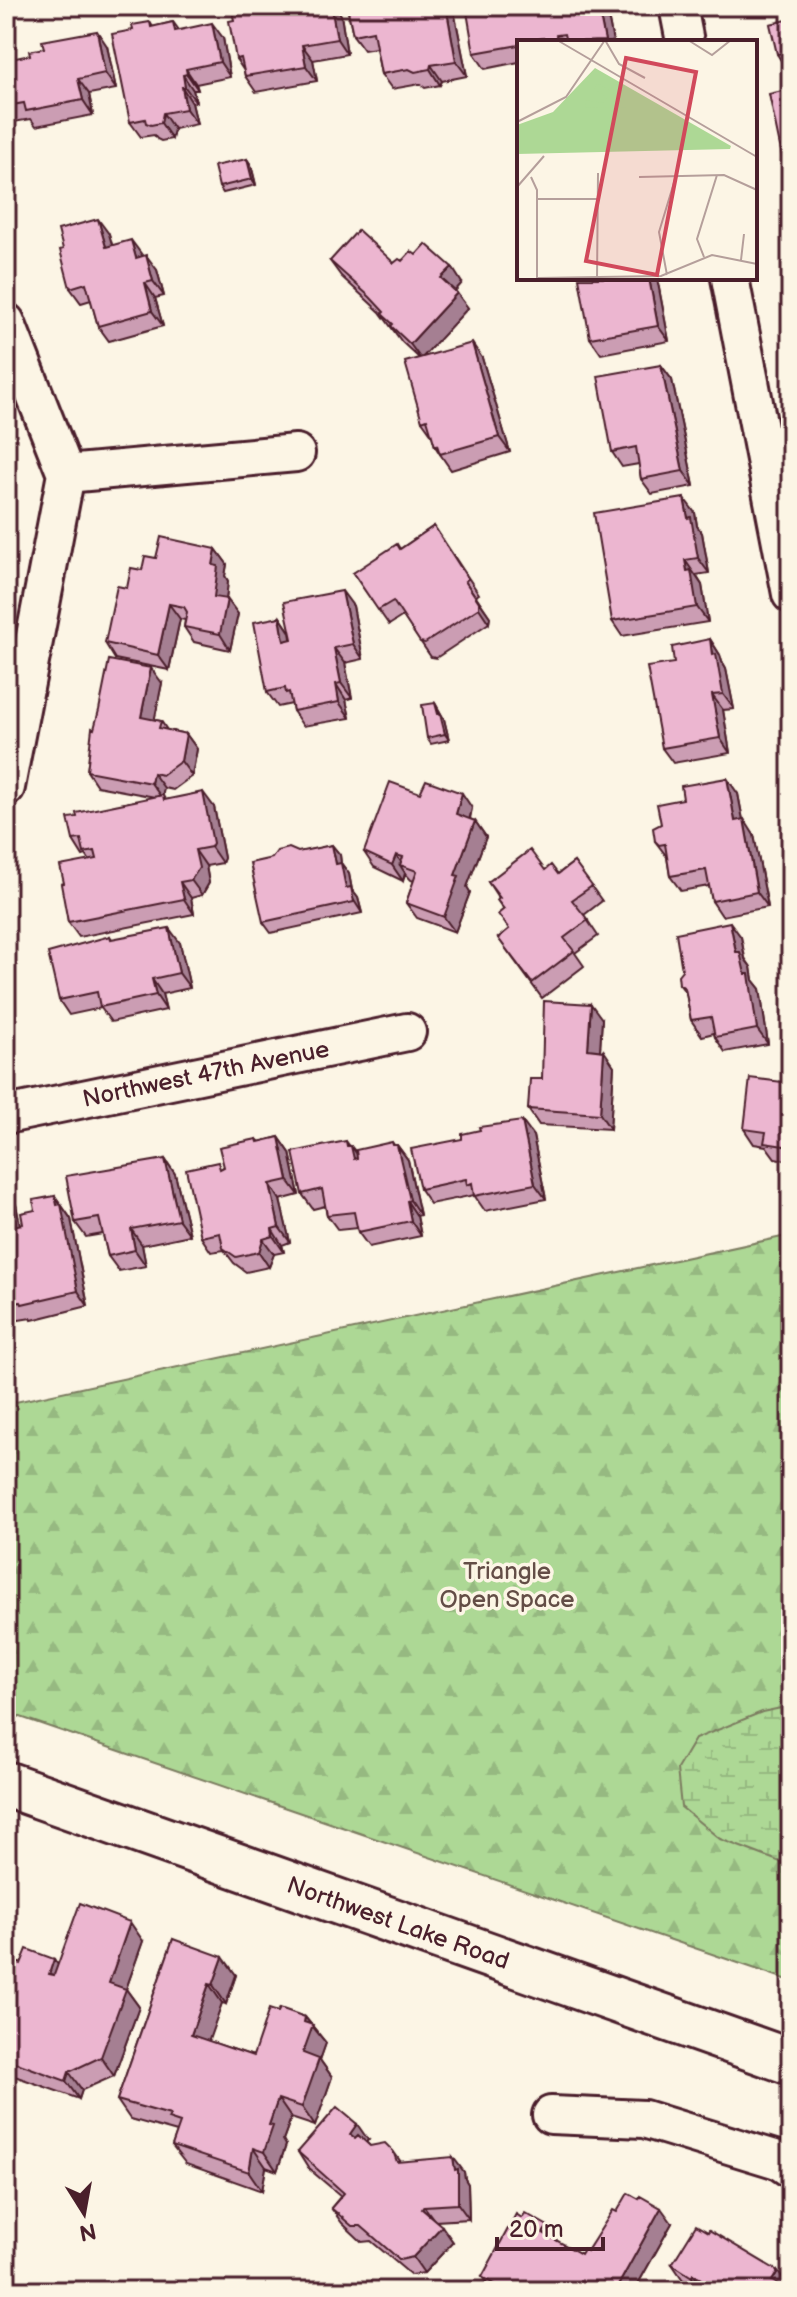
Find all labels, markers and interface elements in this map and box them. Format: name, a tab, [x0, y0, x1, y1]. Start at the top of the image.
inset map	[517, 40, 757, 280]
street label: Northwest 47th Avenue	[80, 1034, 332, 1114]
park label: Triangle Open Space	[440, 1557, 575, 1614]
street label: Northwest Lake Road	[283, 1871, 513, 1976]
north arrow	[44, 2173, 124, 2253]
scale bar	[497, 2201, 603, 2251]
text: 20 m	[509, 2215, 564, 2244]
text: N	[77, 2216, 98, 2246]

